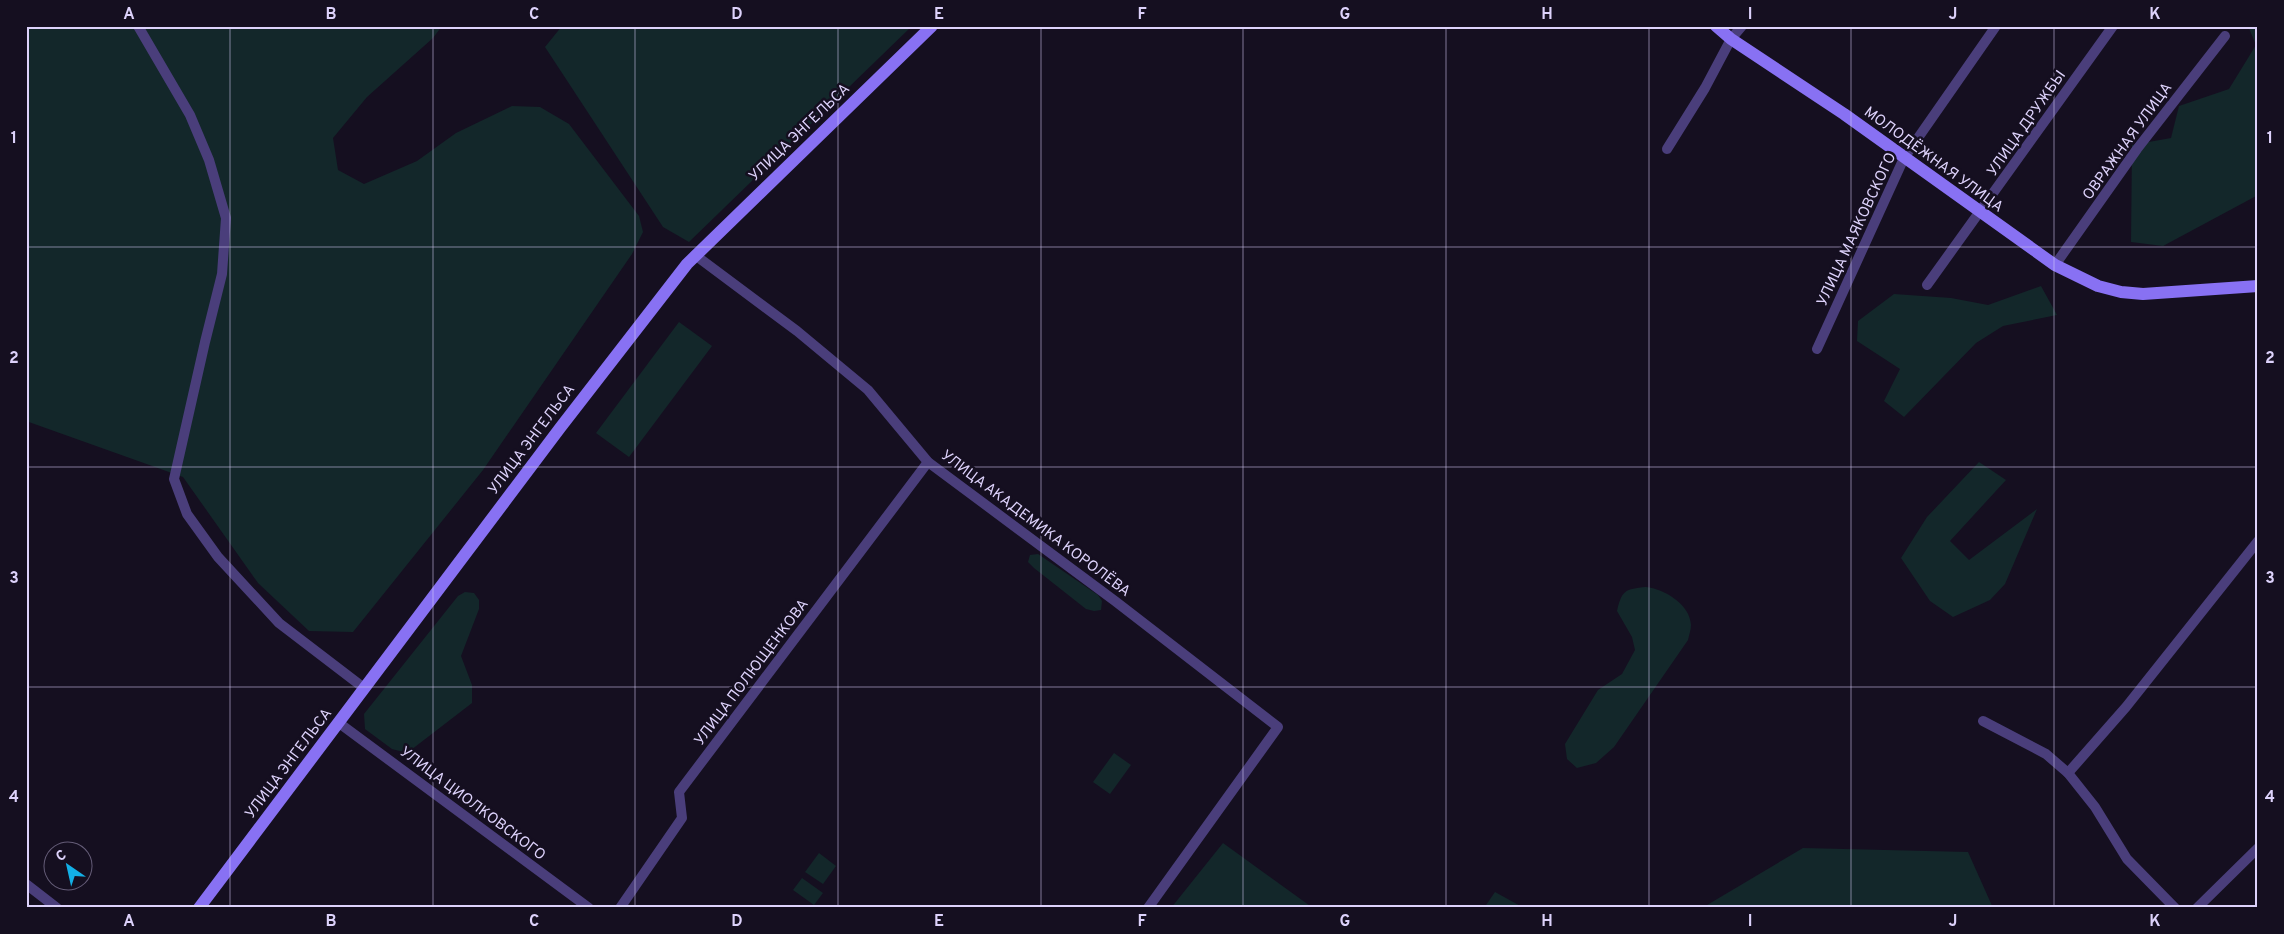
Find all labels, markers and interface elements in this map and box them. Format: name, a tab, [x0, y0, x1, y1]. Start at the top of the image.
text: A	[123, 5, 135, 25]
text: B	[325, 5, 337, 25]
text: C	[529, 5, 539, 25]
text: D	[731, 5, 743, 25]
text: E	[934, 5, 944, 25]
text: F	[1137, 5, 1147, 25]
text: G	[1340, 5, 1350, 25]
text: H	[1541, 5, 1553, 25]
text: I	[1748, 5, 1752, 25]
text: J	[1949, 5, 1957, 25]
text: K	[2149, 5, 2161, 25]
street label: УЛИЦА ДРУЖБЫ	[1984, 67, 2071, 180]
street label: ОВРАЖНАЯ УЛИЦА	[2079, 79, 2177, 204]
street label: УЛИЦА ЭНГЕЛЬСА	[746, 80, 855, 186]
street label: МОЛОДЁЖНАЯ УЛИЦА	[1860, 102, 2007, 217]
text: 1	[11, 129, 17, 149]
text: 1	[2267, 129, 2273, 149]
street label: УЛИЦА МАЯКОВСКОГО	[1813, 150, 1901, 309]
text: 2	[9, 349, 19, 369]
text: 2	[2265, 349, 2275, 369]
street label: УЛИЦА ЭНГЕЛЬСА	[485, 381, 580, 499]
street label: УЛИЦА АКАДЕМИКА КОРОЛЁВА	[937, 446, 1134, 602]
text: 3	[9, 569, 19, 589]
text: 3	[2265, 569, 2275, 589]
street label: УЛИЦА ПОЛЮЩЕНКОВА	[691, 596, 814, 750]
street label: УЛИЦА ЭНГЕЛЬСА	[242, 705, 337, 823]
street label: УЛИЦА ЦИОЛКОВСКОГО	[395, 743, 549, 865]
text: 4	[9, 788, 19, 808]
text: 4	[2265, 788, 2275, 808]
north arrow	[42, 842, 92, 892]
text: С	[53, 847, 70, 866]
text: A	[123, 912, 135, 932]
text: B	[325, 912, 337, 932]
text: C	[529, 912, 539, 932]
text: D	[731, 912, 743, 932]
text: E	[934, 912, 944, 932]
text: F	[1137, 912, 1147, 932]
text: G	[1340, 912, 1350, 932]
text: H	[1541, 912, 1553, 932]
text: I	[1748, 912, 1752, 932]
text: J	[1949, 912, 1957, 932]
text: K	[2149, 912, 2161, 932]

